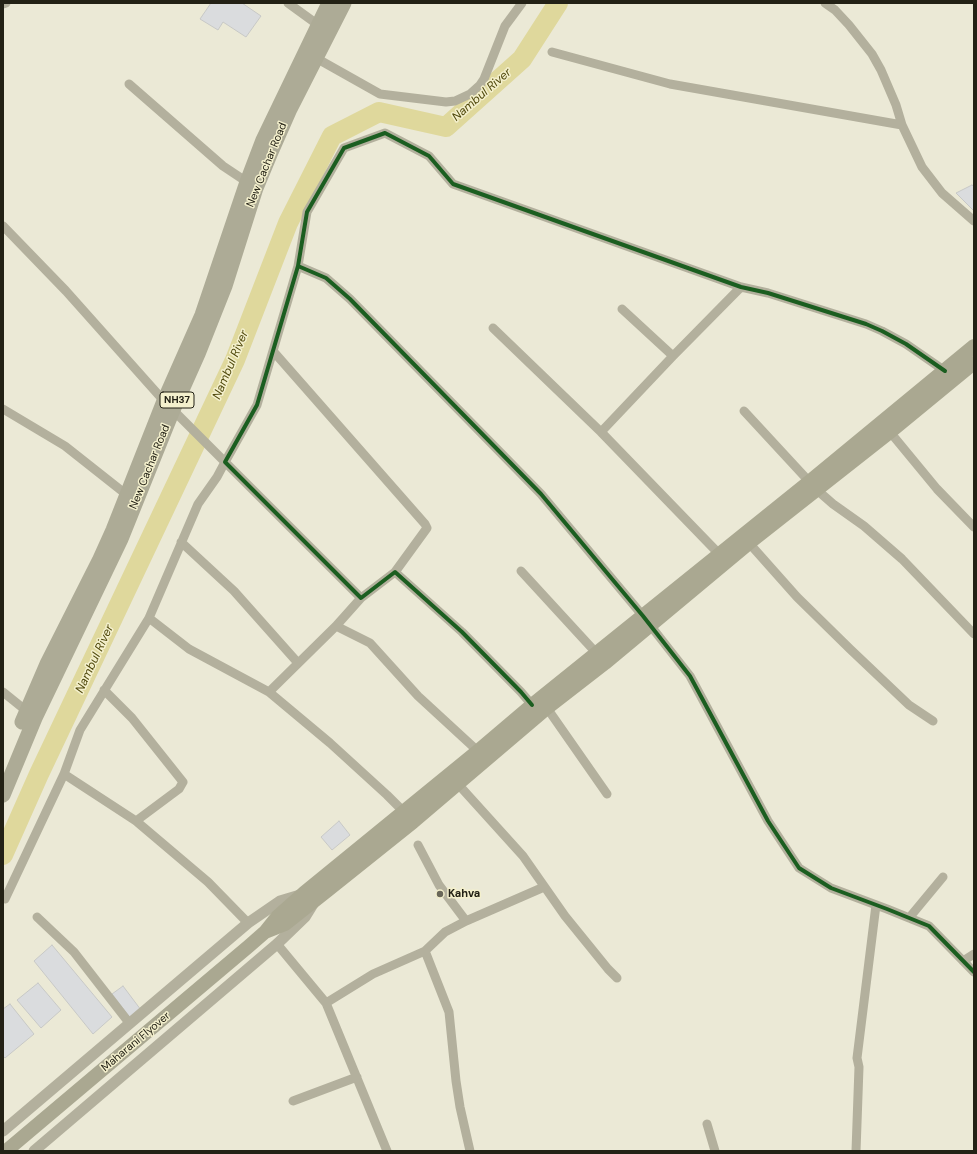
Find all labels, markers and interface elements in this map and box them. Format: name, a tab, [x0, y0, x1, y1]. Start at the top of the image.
water label: Nambul River	[450, 65, 514, 125]
street label: New Cachar Road	[244, 121, 290, 209]
water label: Nambul River	[210, 328, 252, 402]
road number: NH37	[160, 392, 194, 408]
street label: New Cachar Road	[127, 423, 173, 511]
water label: Nambul River	[73, 623, 117, 695]
place label: Kahva	[448, 887, 480, 901]
marker: Kahva	[435, 889, 445, 899]
street label: Maharani Flyover	[99, 1009, 173, 1075]

